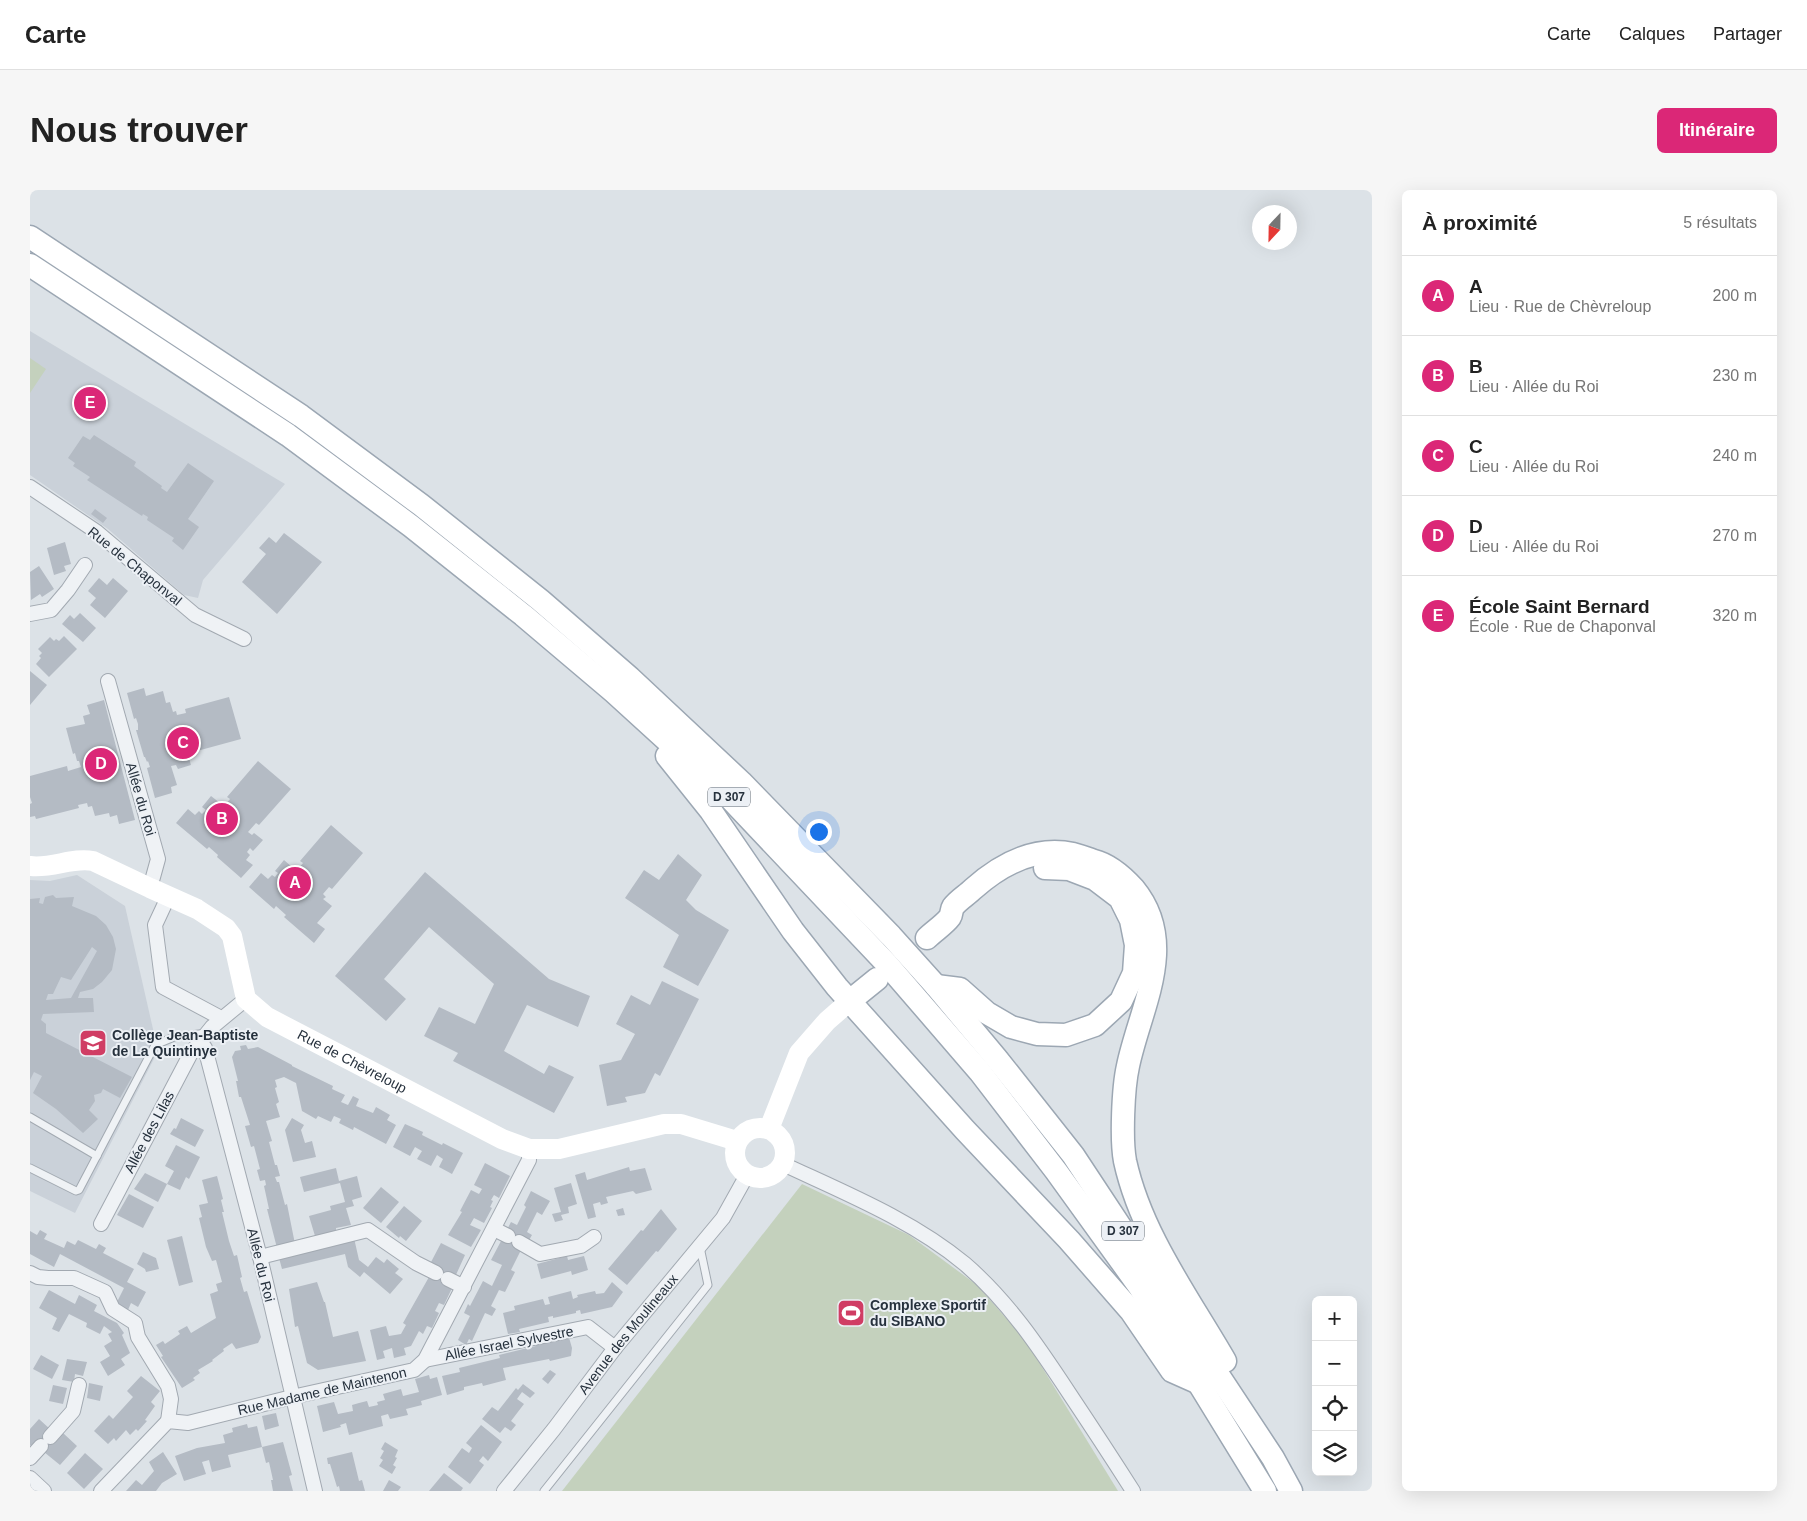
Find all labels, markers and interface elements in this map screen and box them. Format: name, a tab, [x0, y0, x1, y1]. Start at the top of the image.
text: Carte	[25, 21, 86, 48]
text: Carte	[1547, 24, 1591, 44]
text: Calques	[1619, 24, 1685, 44]
text: Partager	[1713, 24, 1782, 44]
button: Itinéraire	[1657, 108, 1777, 153]
text: Nous trouver	[30, 110, 248, 149]
north arrow	[1252, 205, 1297, 250]
text: À proximité	[1422, 211, 1538, 234]
text: 5 résultats	[1683, 214, 1757, 231]
text: A	[1469, 276, 1483, 297]
text: A	[1432, 287, 1444, 304]
text: 200 m	[1713, 287, 1757, 304]
text: Lieu · Rue de Chèvreloup	[1469, 298, 1651, 315]
text: B	[1469, 356, 1483, 377]
text: B	[1432, 367, 1444, 384]
text: 230 m	[1713, 367, 1757, 384]
text: Lieu · Allée du Roi	[1469, 378, 1599, 395]
pin: E	[74, 384, 106, 422]
text: C	[1469, 436, 1483, 457]
text: C	[1432, 447, 1444, 464]
text: 240 m	[1713, 447, 1757, 464]
text: Lieu · Allée du Roi	[1469, 458, 1599, 475]
text: D	[1469, 516, 1483, 537]
street label: Rue de Chaponval	[85, 523, 185, 609]
text: D	[1432, 527, 1444, 544]
text: 270 m	[1713, 527, 1757, 544]
text: Lieu · Allée du Roi	[1469, 538, 1599, 555]
text: École Saint Bernard	[1469, 596, 1650, 617]
text: E	[1433, 607, 1443, 624]
text: 320 m	[1713, 607, 1757, 624]
text: École · Rue de Chaponval	[1469, 618, 1656, 635]
pin: C	[167, 724, 199, 762]
pin: D	[85, 745, 117, 783]
street label: Allée du Roi	[123, 761, 159, 837]
road number: D 307	[708, 788, 750, 806]
pin: B	[206, 800, 238, 838]
your location	[806, 819, 832, 845]
pin: A	[279, 864, 311, 902]
street label: Rue de Chèvreloup	[295, 1026, 410, 1096]
place label: Collège Jean-Baptiste de La Quintinye	[112, 1027, 258, 1059]
school or university icon: Collège Jean-Baptiste de La Quintinye	[78, 1028, 108, 1058]
street label: Allée des Lilas	[121, 1088, 177, 1176]
road number: D 307	[1102, 1222, 1144, 1240]
street label: Allée du Roi	[244, 1226, 278, 1304]
street label: Avenue des Moulineaux	[575, 1271, 681, 1397]
map controls	[1312, 1296, 1357, 1476]
button: +	[1312, 1296, 1357, 1341]
place label: Complexe Sportif du SIBANO	[870, 1297, 986, 1329]
sports icon: Complexe Sportif du SIBANO	[836, 1298, 866, 1328]
street label: Allée Israel Sylvestre	[443, 1323, 575, 1363]
button: −	[1312, 1341, 1357, 1386]
street label: Rue Madame de Maintenon	[236, 1364, 408, 1418]
button: locate	[1312, 1386, 1357, 1431]
button: layers	[1312, 1431, 1357, 1476]

